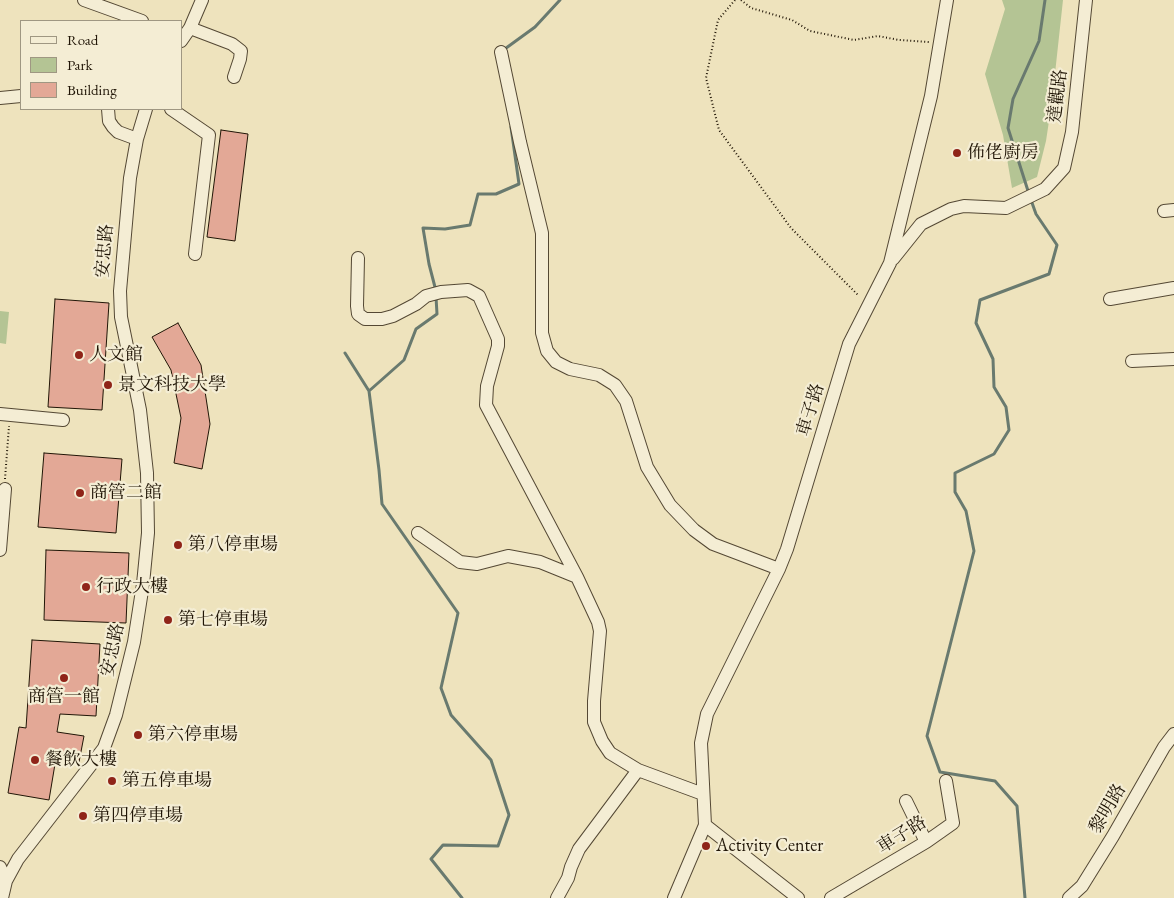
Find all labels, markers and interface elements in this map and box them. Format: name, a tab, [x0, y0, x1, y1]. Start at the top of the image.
legend	[20, 20, 182, 110]
text: Road	[67, 30, 98, 49]
text: Park	[67, 55, 93, 74]
street label: 達觀路	[1044, 68, 1072, 124]
text: Building	[67, 80, 117, 99]
place label: 佈佬廚房	[967, 142, 1039, 164]
marker: 佈佬廚房	[951, 147, 963, 159]
street label: 安忠路	[92, 223, 118, 279]
place label: 人文館	[89, 344, 143, 366]
marker: 人文館	[73, 349, 85, 361]
place label: 景文科技大學	[118, 374, 226, 396]
marker: 景文科技大學	[102, 379, 114, 391]
street label: 車子路	[793, 381, 829, 439]
place label: 商管二館	[90, 482, 162, 504]
marker: 商管二館	[74, 487, 86, 499]
place label: 第八停車場	[188, 534, 278, 556]
marker: 第八停車場	[172, 539, 184, 551]
place label: 行政大樓	[96, 576, 168, 598]
marker: 行政大樓	[80, 581, 92, 593]
place label: 第七停車場	[178, 609, 268, 631]
marker: 第七停車場	[162, 614, 174, 626]
street label: 安忠路	[97, 621, 129, 679]
marker: 商管一館	[58, 672, 70, 684]
place label: 商管一館	[28, 686, 100, 708]
place label: 第六停車場	[148, 724, 238, 746]
marker: 第六停車場	[132, 729, 144, 741]
place label: 餐飲大樓	[45, 749, 117, 771]
marker: 餐飲大樓	[29, 754, 41, 766]
place label: 第五停車場	[122, 770, 212, 792]
marker: 第五停車場	[106, 775, 118, 787]
street label: 黎明路	[1085, 780, 1131, 838]
place label: 第四停車場	[93, 805, 183, 827]
marker: 第四停車場	[77, 810, 89, 822]
street label: 車子路	[873, 812, 931, 858]
place label: Activity Center	[716, 835, 823, 857]
marker: Activity Center	[700, 840, 712, 852]

